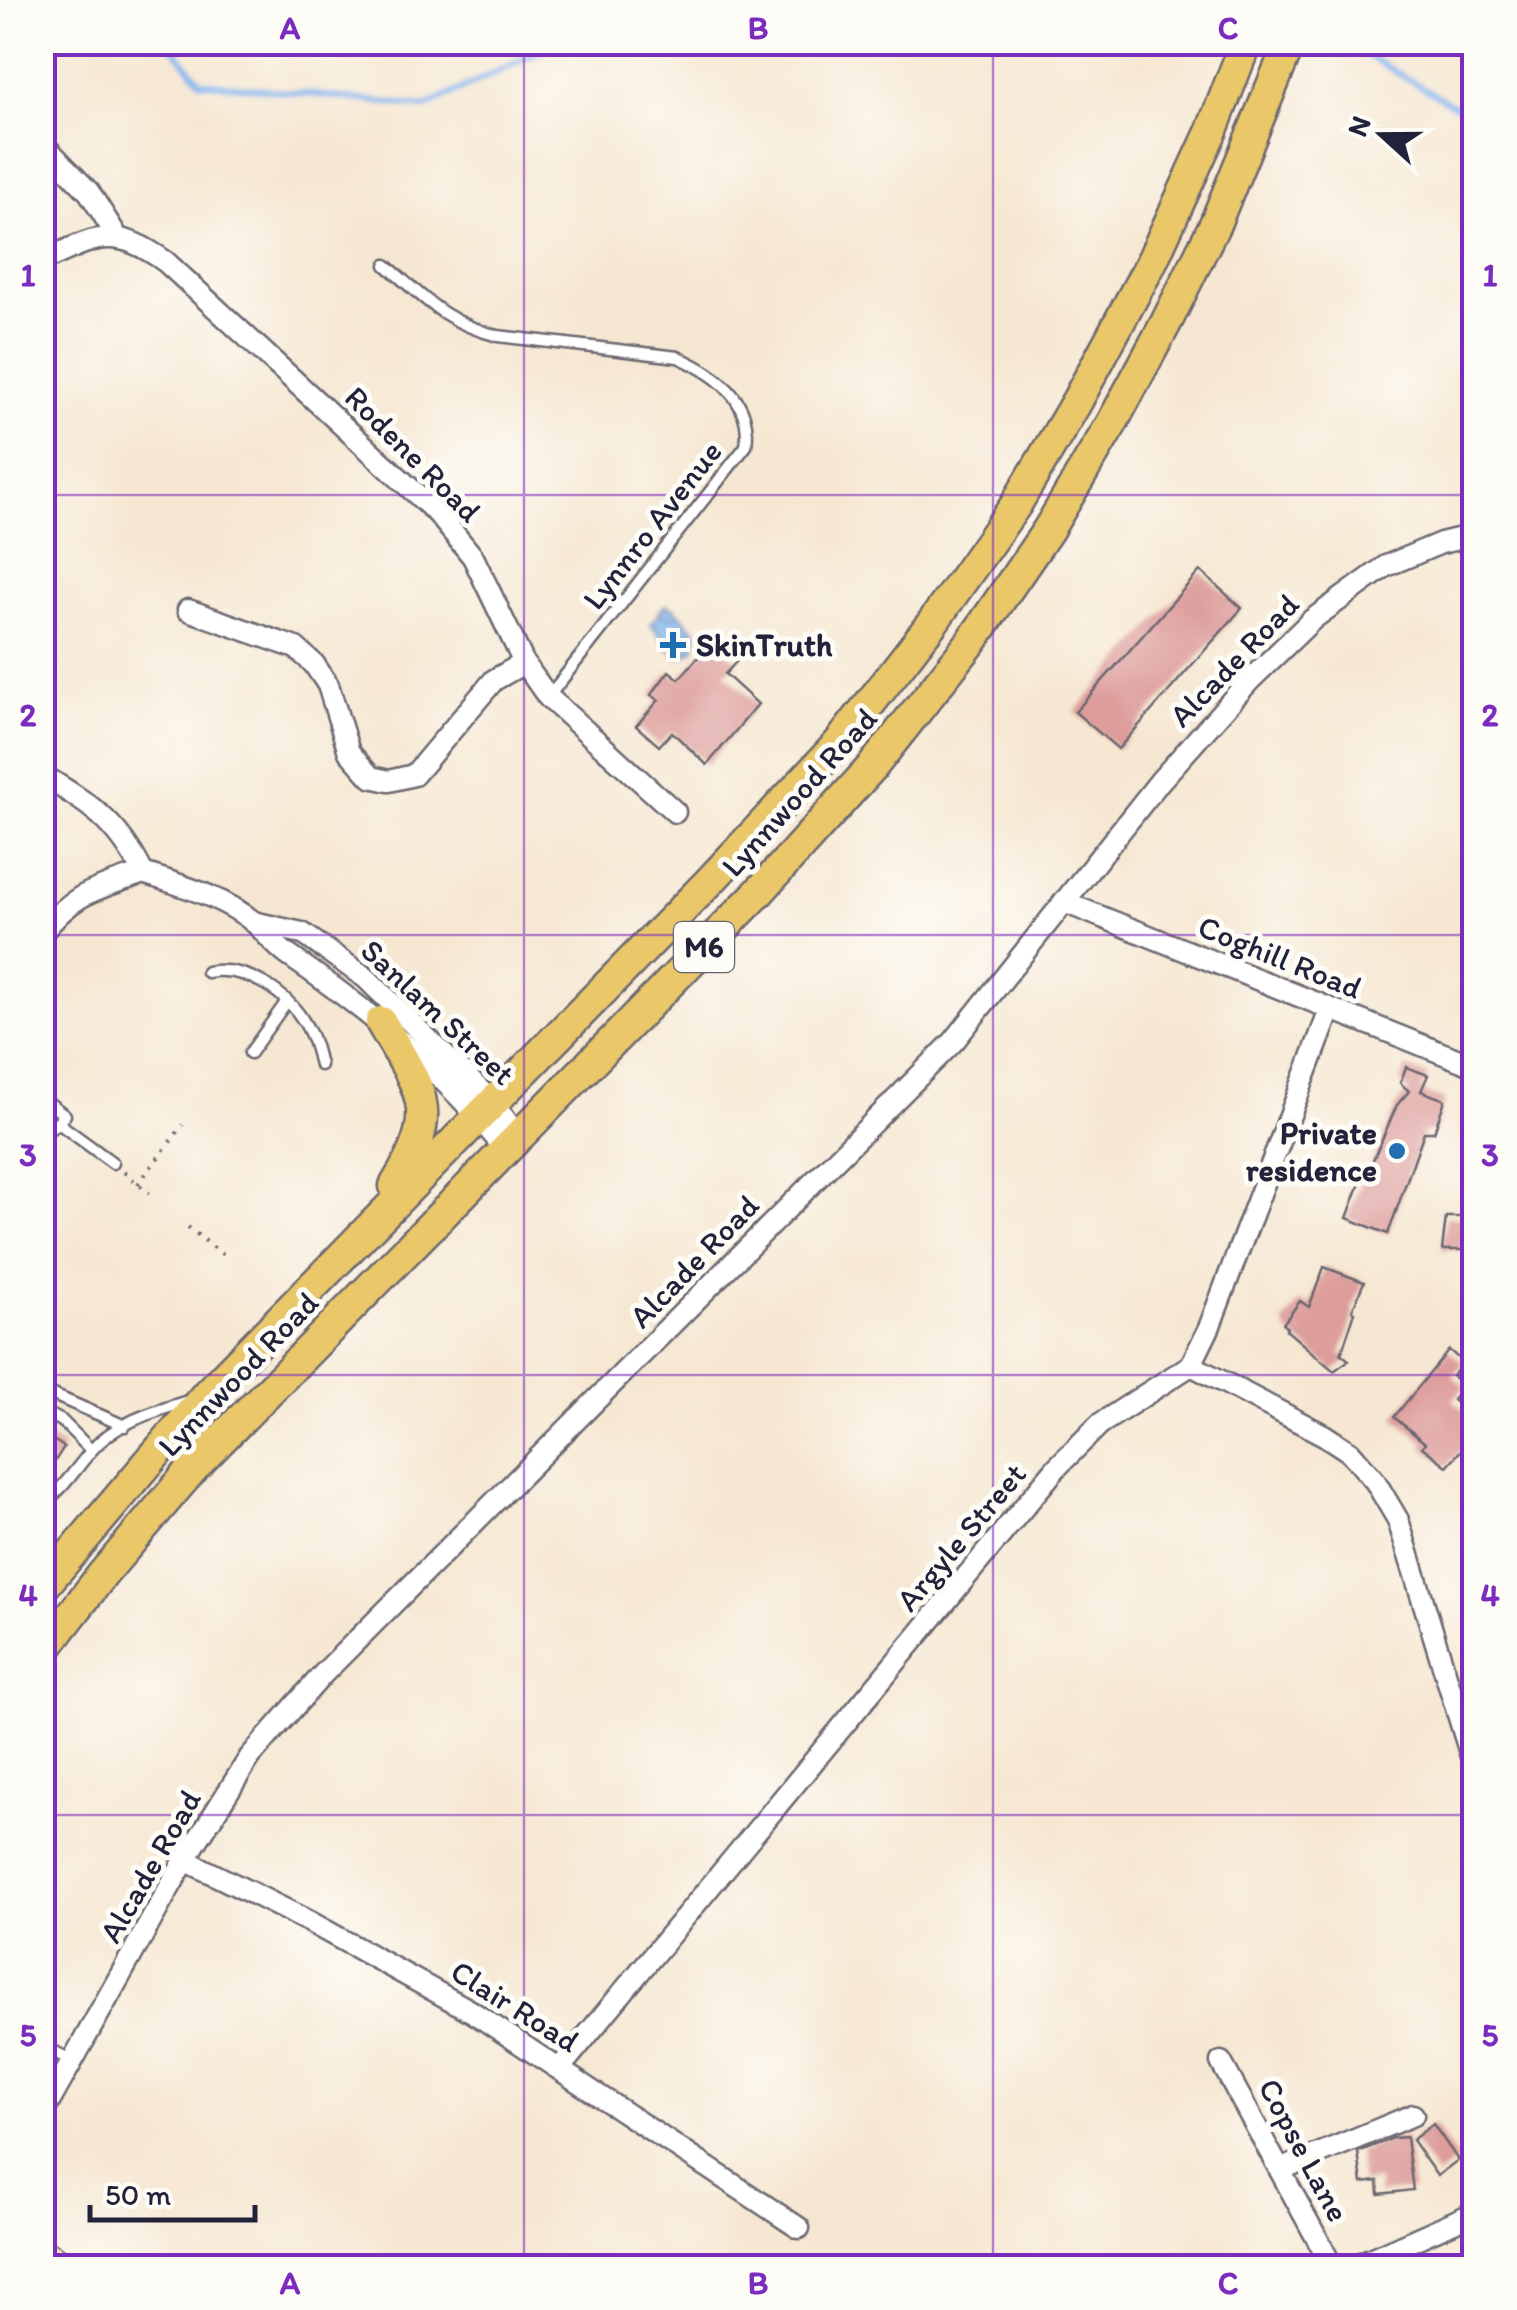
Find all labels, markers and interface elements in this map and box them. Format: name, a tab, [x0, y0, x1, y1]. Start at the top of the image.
text: A	[279, 9, 301, 47]
text: B	[748, 9, 768, 47]
text: C	[1218, 9, 1238, 47]
north arrow	[1332, 85, 1432, 185]
text: N	[1339, 111, 1378, 141]
text: 1	[21, 256, 36, 294]
text: 1	[1483, 256, 1498, 294]
street label: Rodene Road	[337, 378, 489, 530]
street label: Lynnro Avenue	[574, 433, 730, 617]
street label: Alcade Road	[1161, 585, 1307, 735]
place label: SkinTruth	[696, 626, 833, 664]
marker: SkinTruth	[660, 632, 686, 658]
text: 2	[20, 696, 37, 734]
text: 2	[1482, 696, 1499, 734]
street label: Lynnwood Road	[713, 700, 885, 884]
street label: Coghill Road	[1193, 907, 1367, 1007]
road number: M6	[674, 922, 734, 972]
street label: Sanlam Street	[353, 931, 523, 1093]
place label: Private residence	[1246, 1114, 1377, 1189]
text: 3	[19, 1136, 37, 1174]
text: 3	[1481, 1136, 1499, 1174]
marker: Private residence	[1386, 1140, 1408, 1162]
street label: Alcade Road	[621, 1186, 767, 1336]
street label: Lynnwood Road	[150, 1284, 326, 1464]
street label: Argyle Street	[888, 1455, 1034, 1619]
text: 4	[18, 1576, 38, 1614]
text: 4	[1480, 1576, 1500, 1614]
street label: Alcade Road	[91, 1782, 209, 1949]
street label: Clair Road	[444, 1952, 586, 2060]
text: 5	[20, 2016, 37, 2054]
text: 5	[1482, 2016, 1499, 2054]
street label: Copse Lane	[1250, 2072, 1358, 2228]
scale bar	[90, 2160, 255, 2222]
text: 50 m	[105, 2176, 171, 2213]
text: A	[279, 2264, 301, 2302]
text: B	[748, 2264, 768, 2302]
text: C	[1218, 2264, 1238, 2302]

